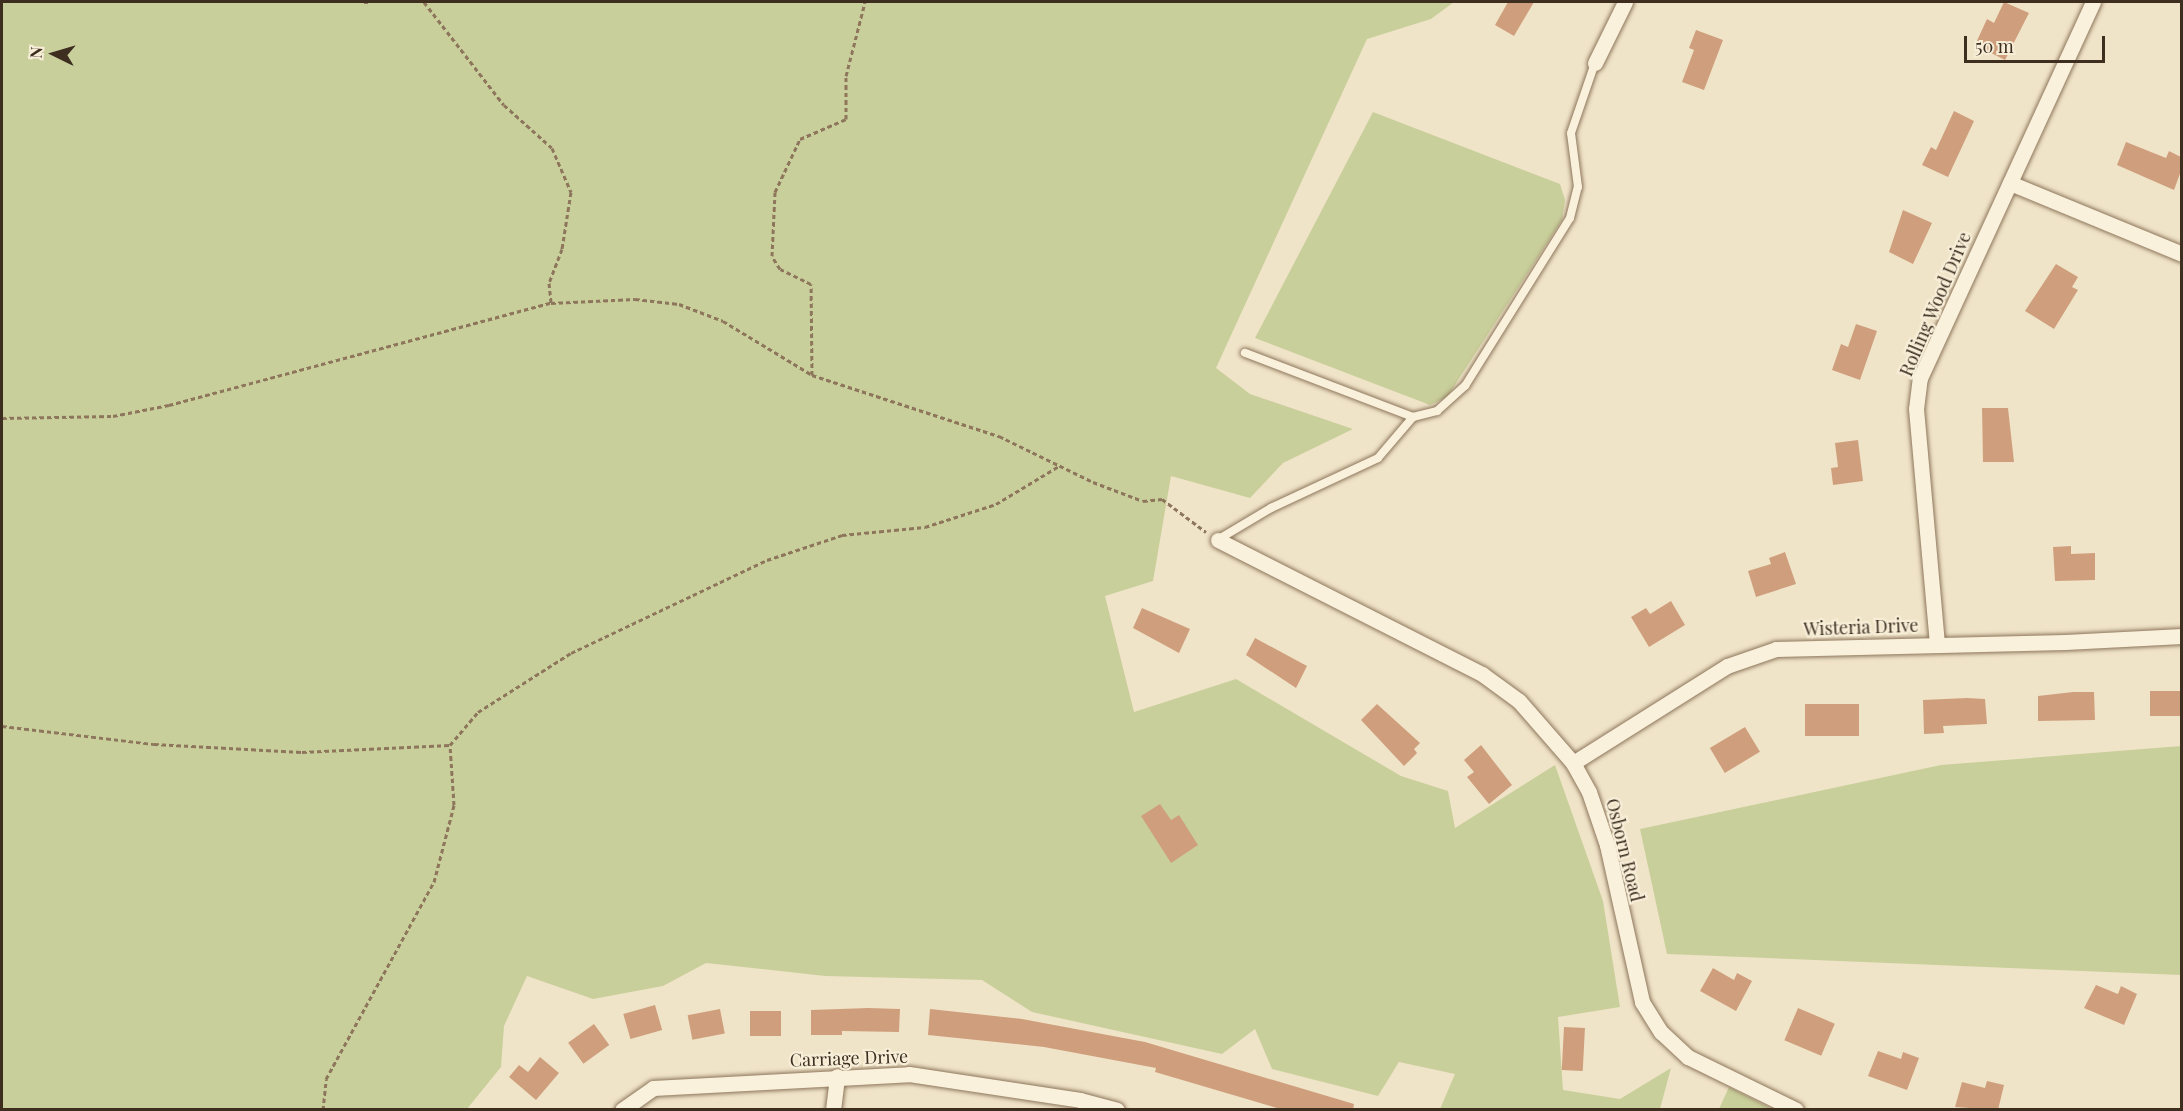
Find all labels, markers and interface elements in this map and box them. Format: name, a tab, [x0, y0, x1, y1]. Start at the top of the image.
north arrow	[24, 24, 84, 84]
scale bar	[1967, 24, 2108, 62]
text: 50 m	[1975, 34, 2014, 58]
text: N	[25, 46, 47, 59]
street label: Rolling Wood Drive	[1895, 228, 1975, 380]
street label: Wisteria Drive	[1803, 614, 1919, 640]
street label: Osborn Road	[1602, 796, 1648, 904]
street label: Carriage Drive	[789, 1045, 909, 1071]

